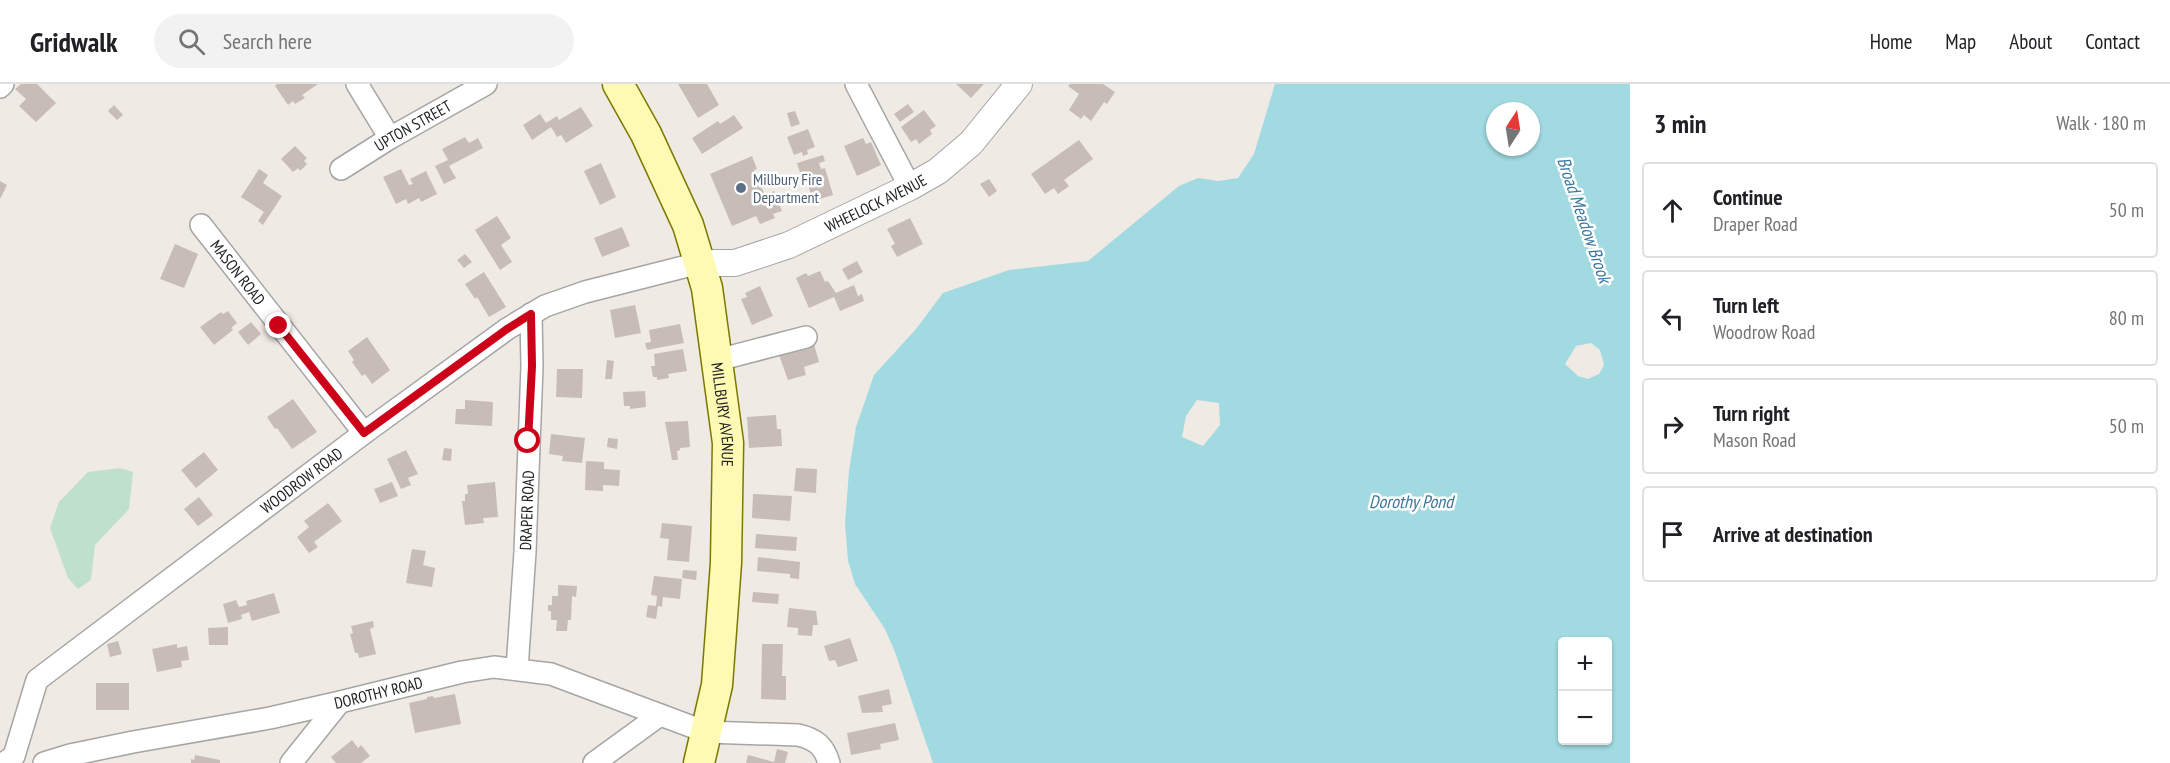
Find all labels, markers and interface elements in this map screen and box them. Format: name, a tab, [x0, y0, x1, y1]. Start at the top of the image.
search box	[154, 14, 574, 68]
text: Gridwalk	[30, 23, 118, 60]
icon: search	[175, 25, 208, 58]
text: Search here	[223, 27, 312, 55]
text: Home	[1870, 28, 1912, 55]
text: Map	[1945, 28, 1976, 55]
text: About	[2009, 28, 2052, 55]
text: Contact	[2085, 28, 2140, 55]
street label: UPTON STREET	[371, 96, 455, 155]
north arrow	[1486, 102, 1540, 156]
text: 3 min	[1654, 107, 1707, 140]
text: Walk · 180 m	[2056, 110, 2146, 136]
water label: Broad Meadow Brook	[1552, 154, 1617, 288]
place label: Millbury Fire Department	[753, 169, 822, 207]
street label: WHEELOCK AVENUE	[821, 170, 930, 236]
marker: Millbury Fire Department	[734, 181, 748, 195]
text: Continue	[1713, 183, 1783, 211]
icon: ahead	[1656, 194, 1689, 227]
text: 50 m	[2109, 197, 2144, 223]
text: Draper Road	[1713, 211, 1798, 237]
street label: MASON ROAD	[206, 236, 270, 309]
text: Turn left	[1713, 291, 1779, 319]
icon: left	[1656, 302, 1689, 335]
text: 80 m	[2109, 305, 2144, 331]
route end	[265, 312, 291, 338]
text: Woodrow Road	[1713, 319, 1815, 345]
street label: MILLBURY AVENUE	[707, 361, 738, 467]
text: Turn right	[1713, 399, 1790, 427]
icon: right	[1656, 410, 1689, 443]
text: 50 m	[2109, 413, 2144, 439]
route start	[514, 427, 540, 453]
text: Mason Road	[1713, 427, 1796, 453]
street label: WOODROW ROAD	[256, 443, 346, 518]
street label: DRAPER ROAD	[515, 470, 538, 551]
water label: Dorothy Pond	[1369, 490, 1455, 513]
icon: arrive	[1656, 518, 1689, 551]
text: Arrive at destination	[1713, 520, 1873, 548]
map controls	[1558, 637, 1612, 745]
button: +	[1558, 637, 1612, 691]
street label: DOROTHY ROAD	[332, 672, 425, 713]
button: −	[1558, 691, 1612, 745]

